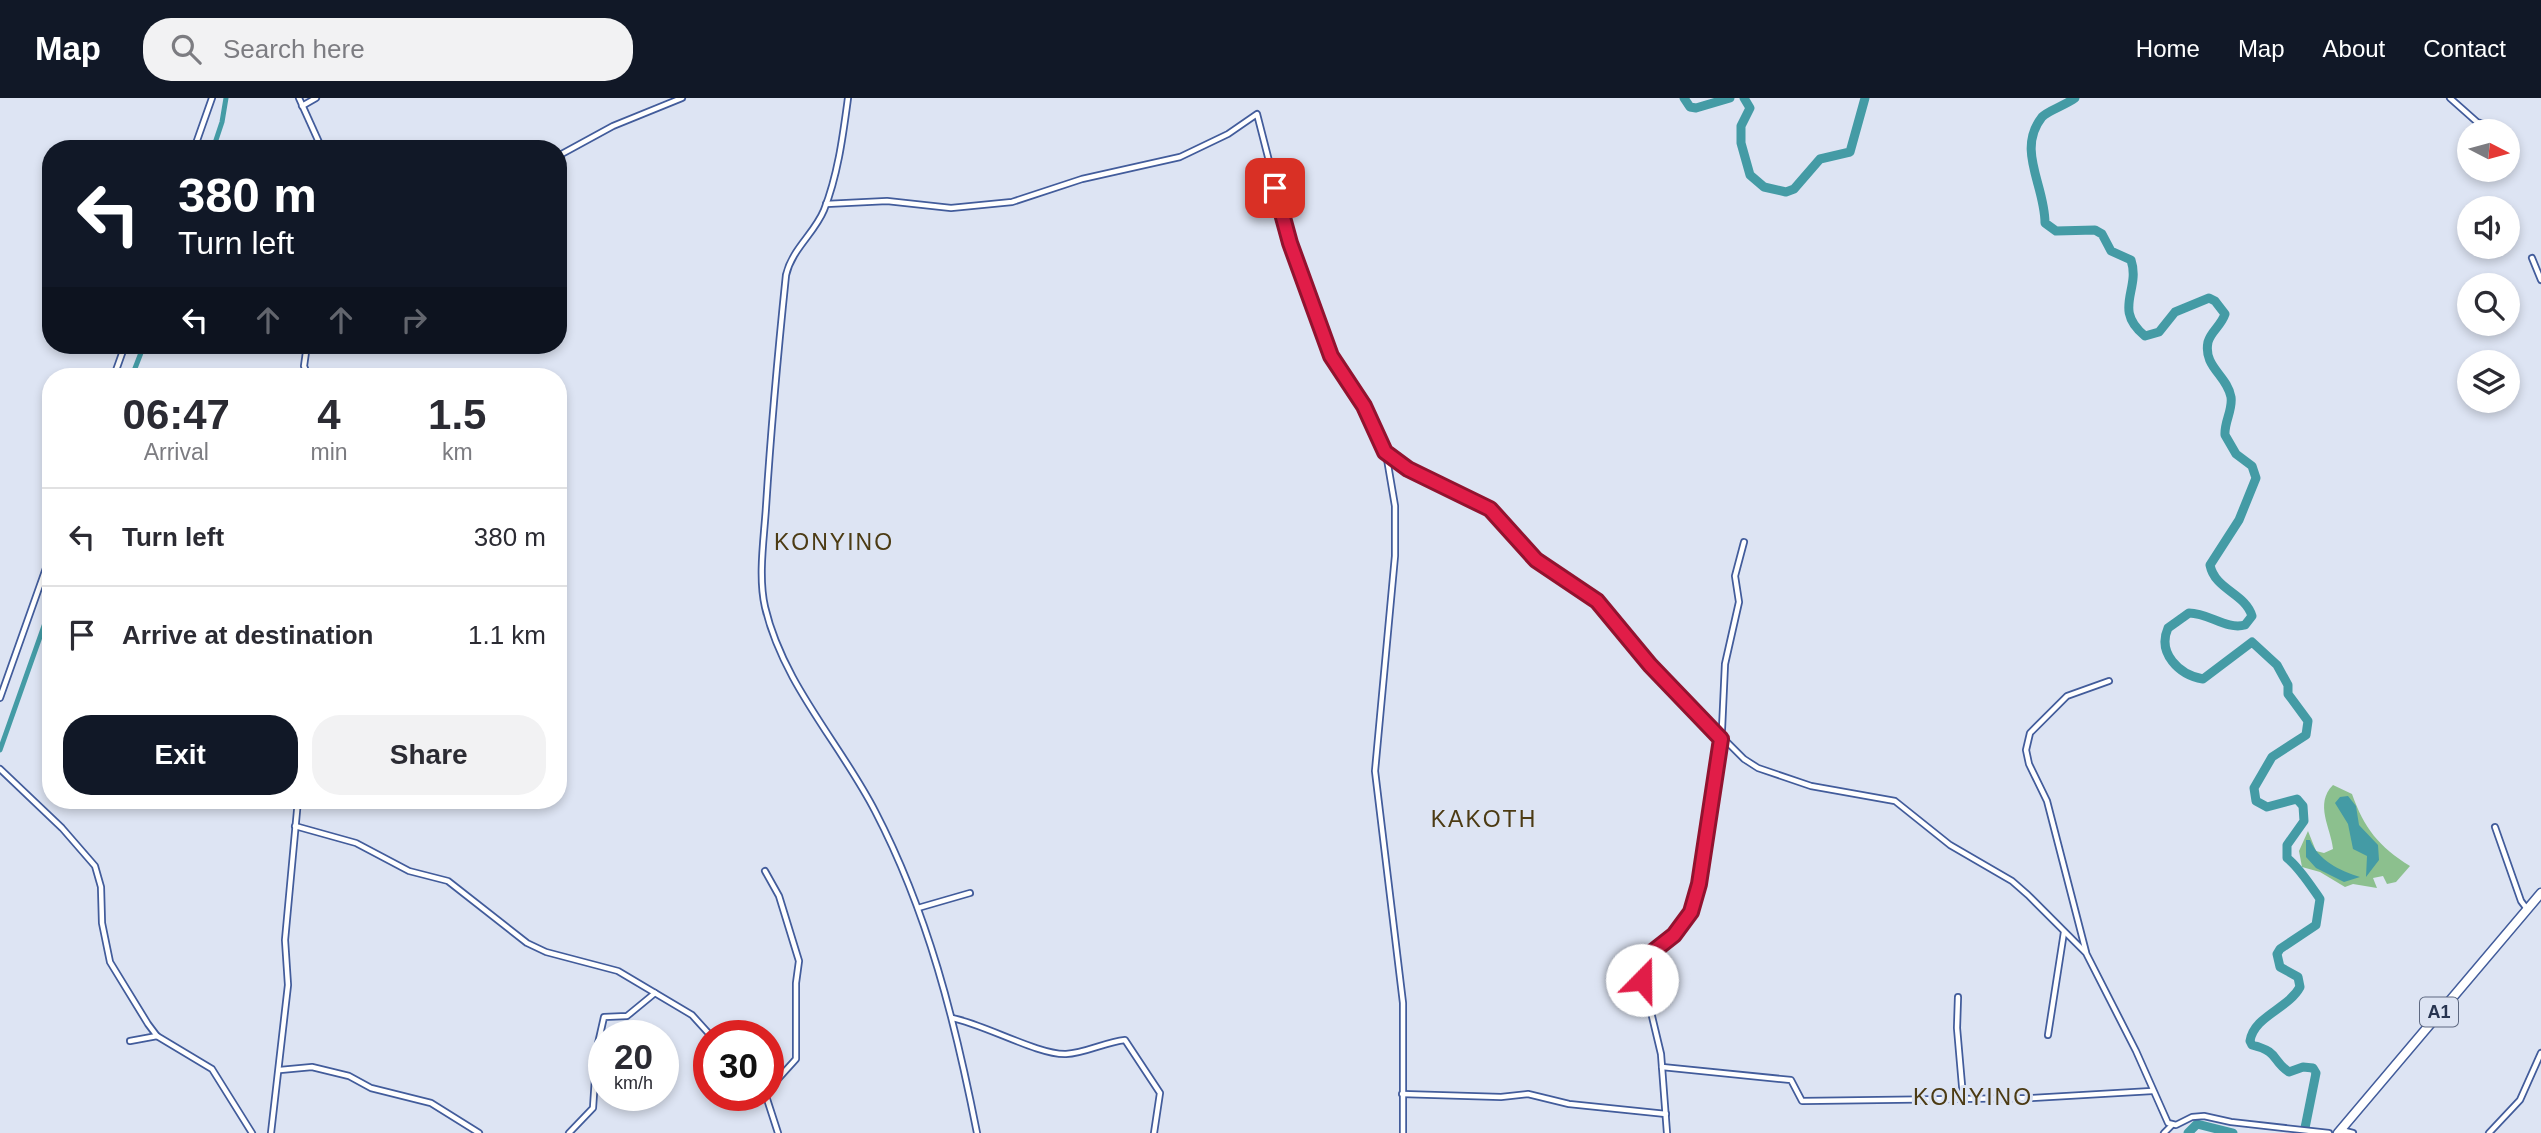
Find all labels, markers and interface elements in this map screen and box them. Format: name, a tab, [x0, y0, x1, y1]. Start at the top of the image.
search box	[143, 18, 633, 81]
text: Map	[35, 30, 101, 67]
icon: search	[167, 30, 205, 68]
text: Search here	[223, 34, 365, 64]
text: Home	[2136, 35, 2200, 62]
text: Map	[2238, 35, 2285, 62]
text: About	[2323, 35, 2385, 62]
text: Contact	[2423, 35, 2506, 62]
north arrow	[2457, 119, 2520, 182]
map controls	[2457, 119, 2520, 413]
pin	[1245, 158, 1305, 218]
icon: left	[63, 168, 154, 259]
text: 380 m	[178, 168, 317, 222]
icon: arrive	[1256, 169, 1294, 207]
button: sound	[2457, 196, 2520, 259]
text: Turn left	[178, 225, 294, 261]
button: search	[2457, 273, 2520, 336]
icon: left	[176, 301, 214, 339]
icon: ahead	[249, 301, 287, 339]
icon: ahead	[322, 301, 360, 339]
icon: right	[395, 301, 433, 339]
button: layers	[2457, 350, 2520, 413]
text: 06:47	[123, 391, 230, 438]
text: 4	[317, 391, 341, 438]
text: 1.5	[428, 391, 486, 438]
text: Arrival	[144, 439, 209, 465]
text: min	[310, 439, 348, 465]
text: km	[442, 439, 473, 465]
icon: left	[63, 518, 101, 556]
text: Turn left	[122, 522, 224, 552]
text: 380 m	[474, 522, 546, 552]
district label: KONYINO	[774, 529, 894, 555]
icon: arrive	[63, 616, 101, 654]
text: Arrive at destination	[122, 620, 373, 650]
text: 1.1 km	[468, 620, 546, 650]
button: Exit	[63, 715, 298, 795]
button: Share	[312, 715, 546, 795]
district label: KAKOTH	[1431, 806, 1537, 832]
position arrow	[1605, 943, 1679, 1017]
road number: A1	[2420, 998, 2458, 1027]
speed limit sign: 30	[693, 1020, 784, 1111]
text: 20	[614, 1037, 653, 1076]
text: km/h	[614, 1073, 653, 1093]
district label: KONYINO	[1913, 1084, 2033, 1110]

